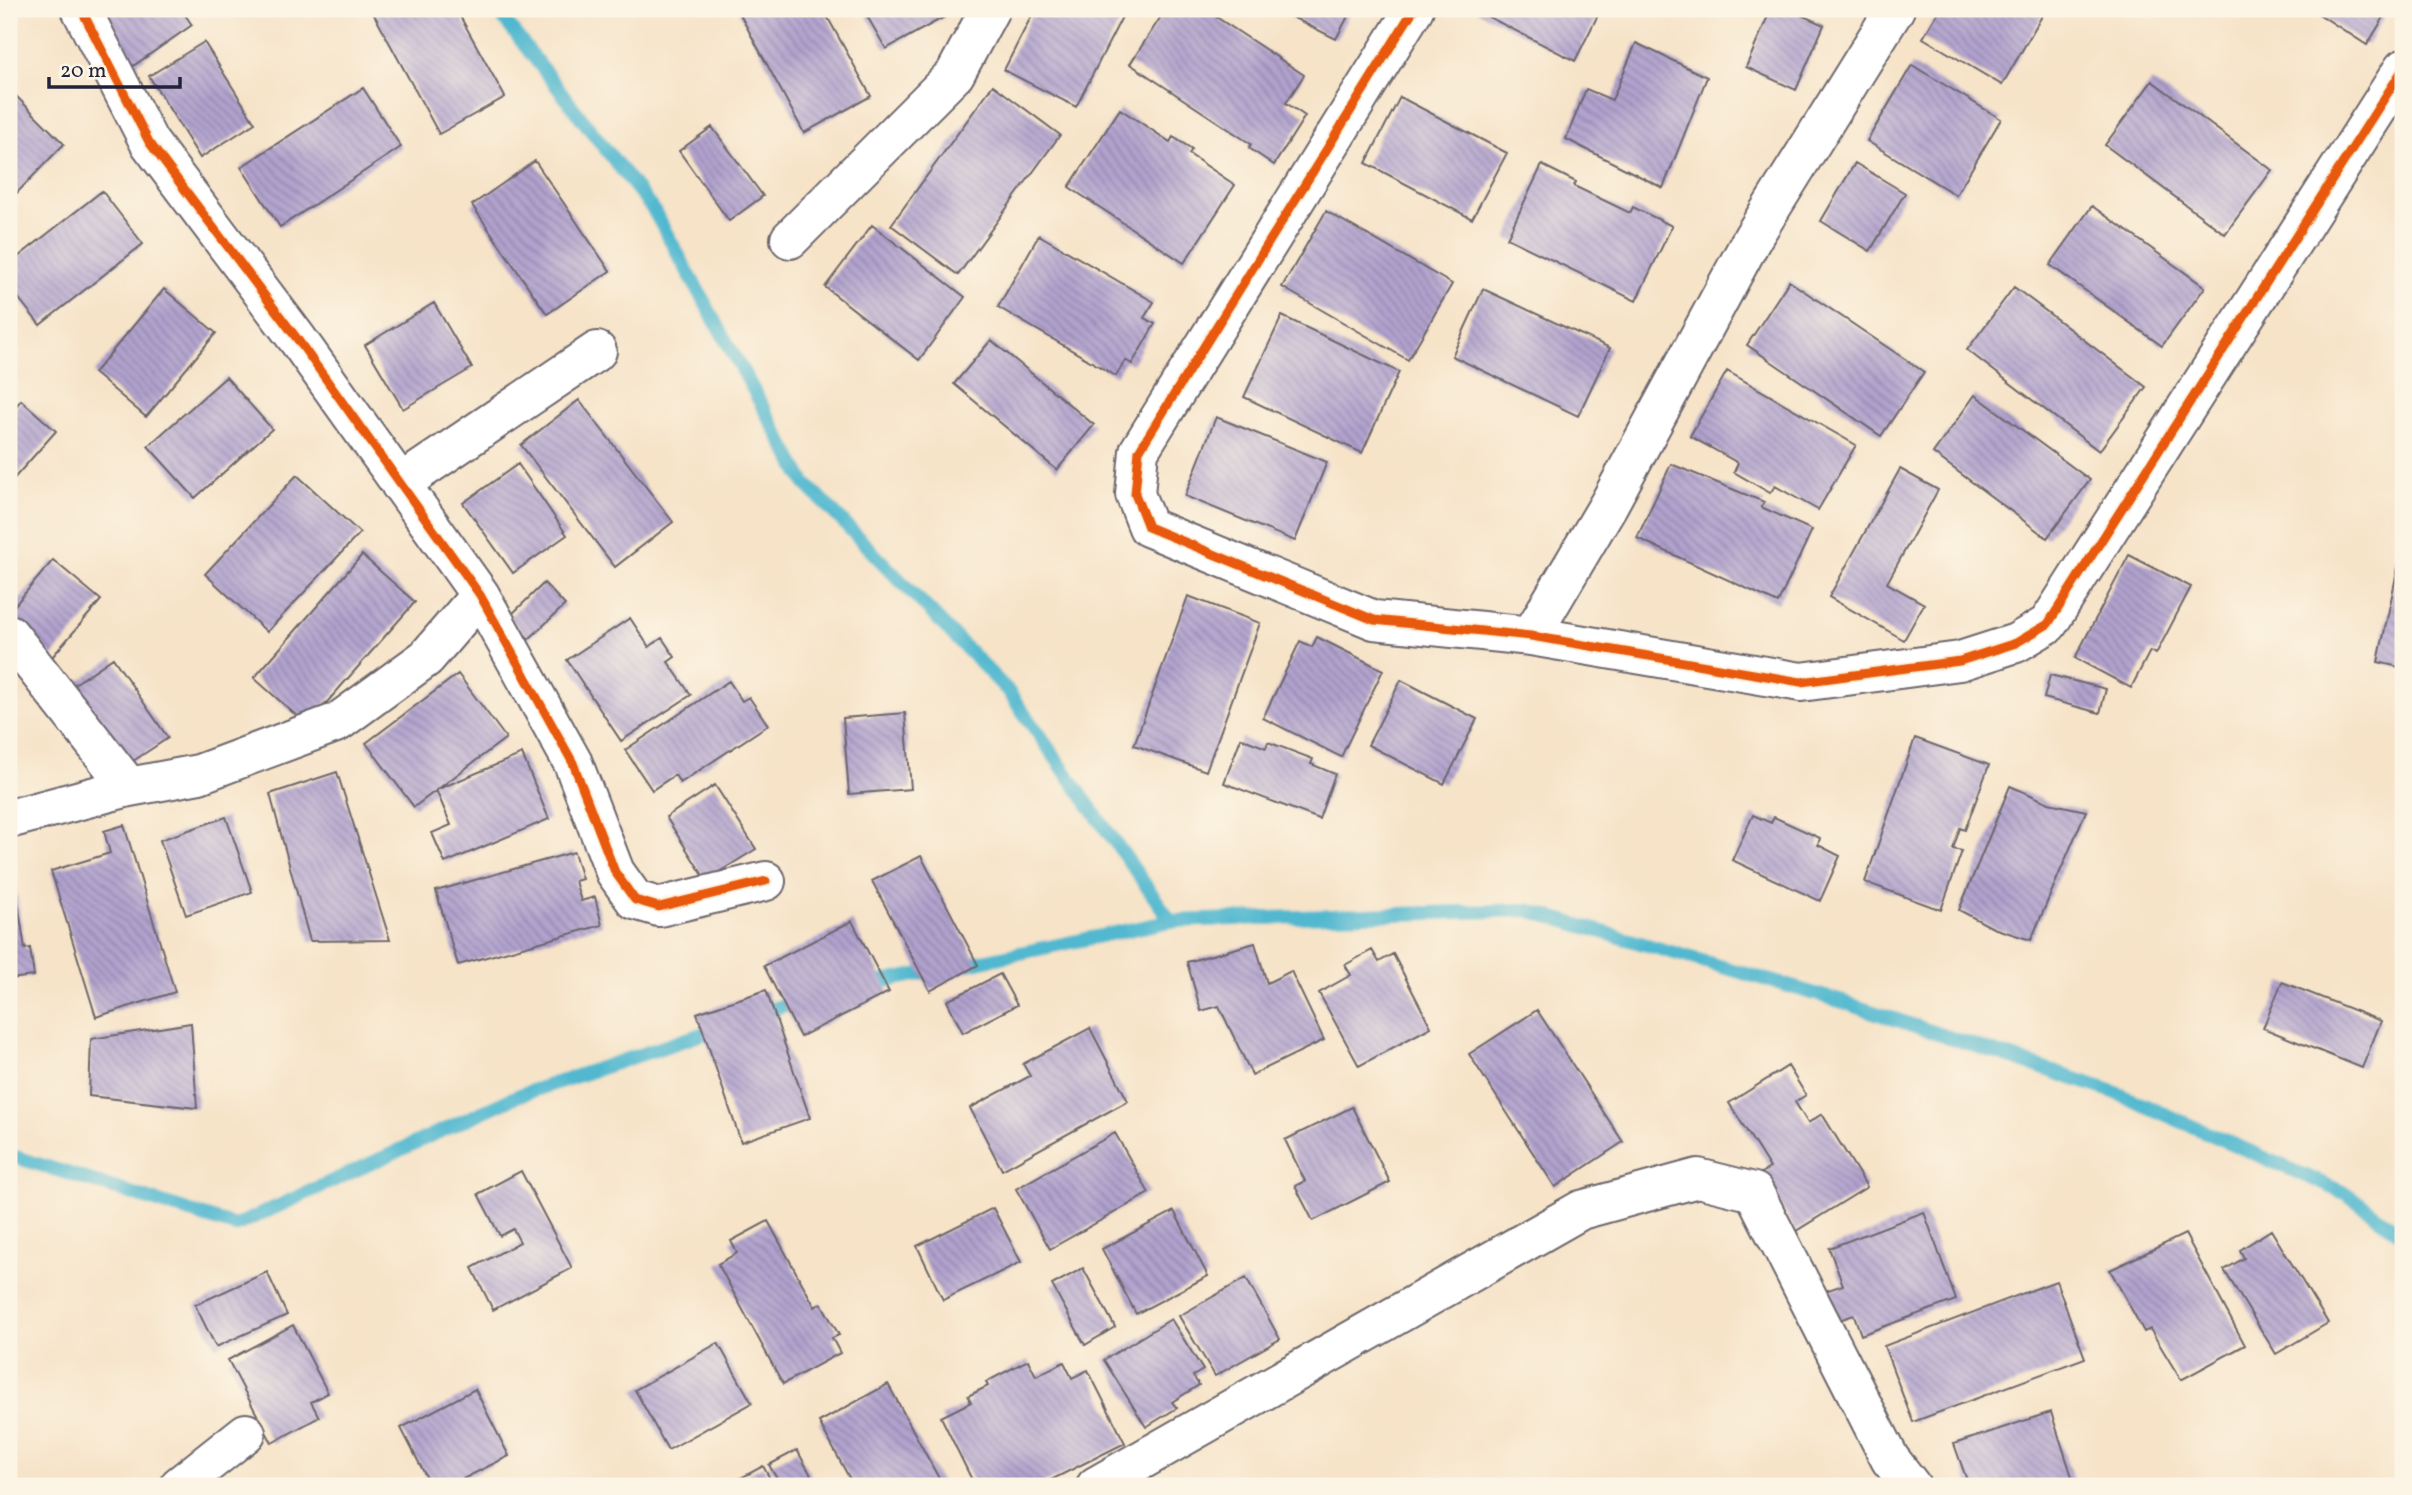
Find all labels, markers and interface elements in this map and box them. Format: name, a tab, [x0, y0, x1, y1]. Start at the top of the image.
scale bar	[49, 46, 180, 90]
text: 20 m	[60, 57, 106, 86]

